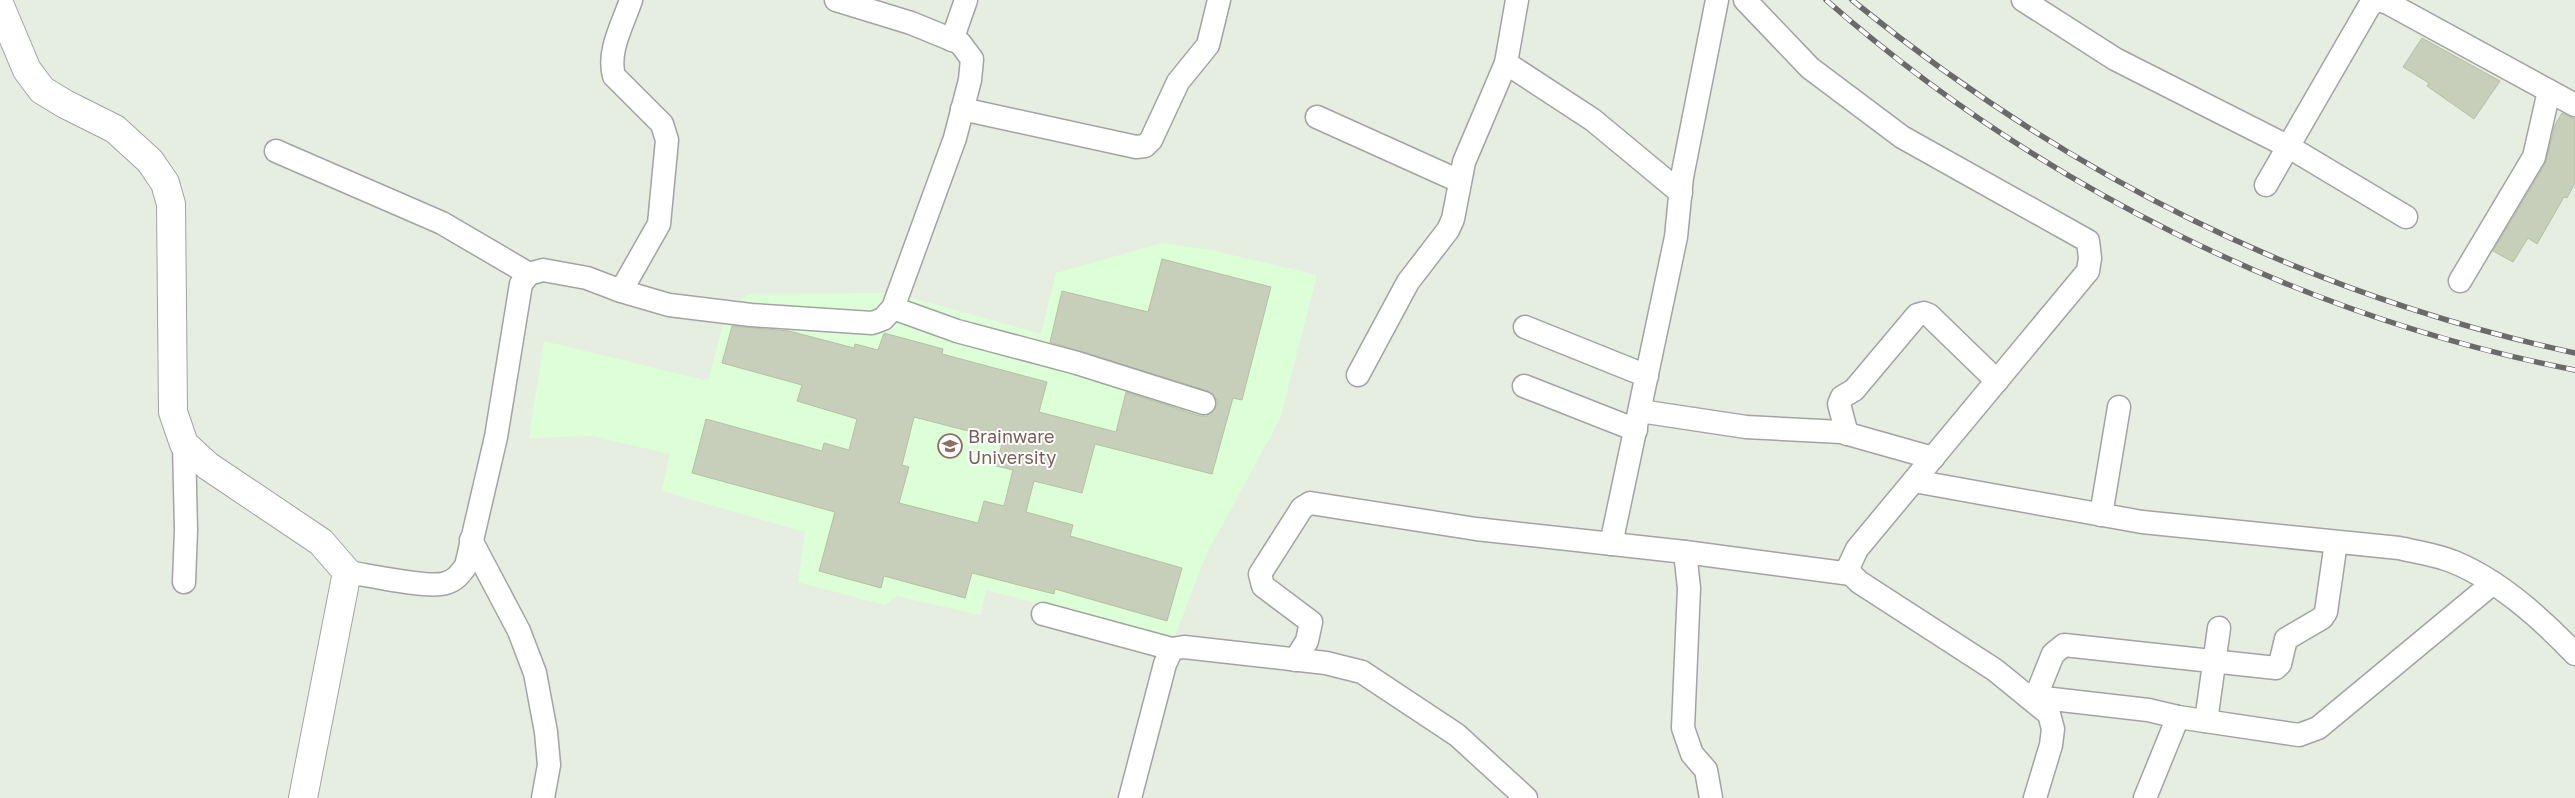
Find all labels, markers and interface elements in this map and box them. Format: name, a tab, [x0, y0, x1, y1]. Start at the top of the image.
place label: Brainware University	[968, 425, 1056, 468]
school or university icon: Brainware University	[937, 433, 963, 459]

